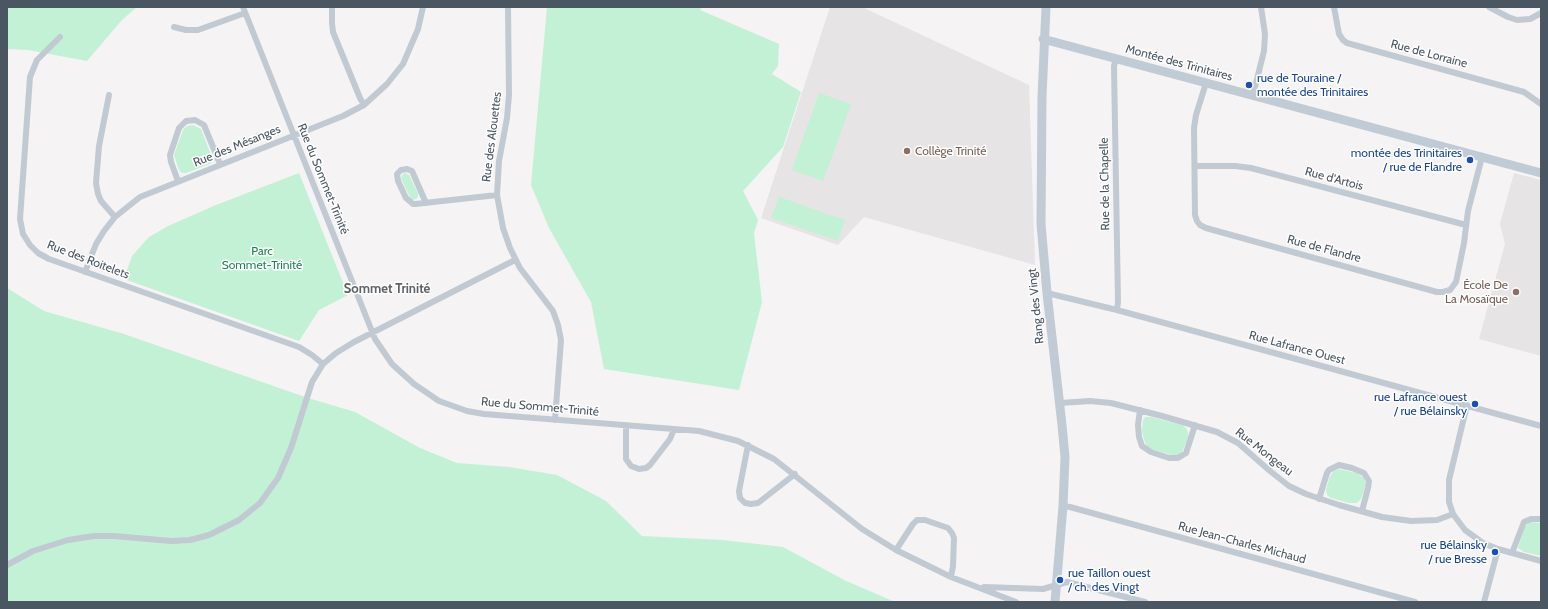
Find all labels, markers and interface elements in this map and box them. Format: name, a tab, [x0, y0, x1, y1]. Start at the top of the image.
street label: Rue de Lorraine	[1389, 37, 1469, 71]
street label: Montée des Trinitaires	[1124, 42, 1234, 84]
place label: rue de Touraine / montée des Trinitaires	[1257, 71, 1368, 99]
marker: rue de Touraine / montée des Trinitaires	[1244, 80, 1254, 90]
street label: Rue des Alouettes	[479, 91, 505, 183]
street label: Rue du Sommet-Trinité	[294, 121, 352, 237]
street label: Rue des Mésanges	[191, 122, 283, 170]
street label: Rue de la Chapelle	[1097, 137, 1113, 231]
place label: Collège Trinité	[915, 144, 986, 158]
marker: Collège Trinité	[902, 146, 912, 156]
place label: montée des Trinitaires / rue de Flandre	[1351, 146, 1462, 174]
marker: montée des Trinitaires / rue de Flandre	[1465, 155, 1475, 165]
street label: Rue d'Artois	[1303, 164, 1365, 194]
street label: Rue de Flandre	[1286, 232, 1362, 266]
street label: Rue des Roitelets	[45, 238, 131, 282]
park label: Parc Sommet-Trinité	[222, 244, 302, 272]
street label: Rang des Vingt	[1025, 267, 1047, 345]
place label: École De La Mosaïque	[1445, 278, 1508, 306]
district label: Sommet Trinité	[344, 281, 430, 297]
marker: École De La Mosaïque	[1511, 287, 1521, 297]
street label: Rue Lafrance Ouest	[1247, 328, 1347, 368]
place label: rue Lafrance ouest / rue Bélainsky	[1374, 390, 1467, 418]
street label: Rue du Sommet-Trinité	[480, 395, 600, 419]
marker: rue Lafrance ouest / rue Bélainsky	[1470, 399, 1480, 409]
street label: Rue Mongeau	[1232, 425, 1296, 479]
street label: Rue Jean-Charles Michaud	[1177, 519, 1307, 567]
place label: rue Bélainsky / rue Bresse	[1421, 538, 1487, 566]
marker: rue Bélainsky / rue Bresse	[1490, 547, 1500, 557]
place label: rue Taillon ouest / ch. des Vingt	[1068, 566, 1151, 594]
marker: rue Taillon ouest / ch. des Vingt	[1055, 575, 1065, 585]

